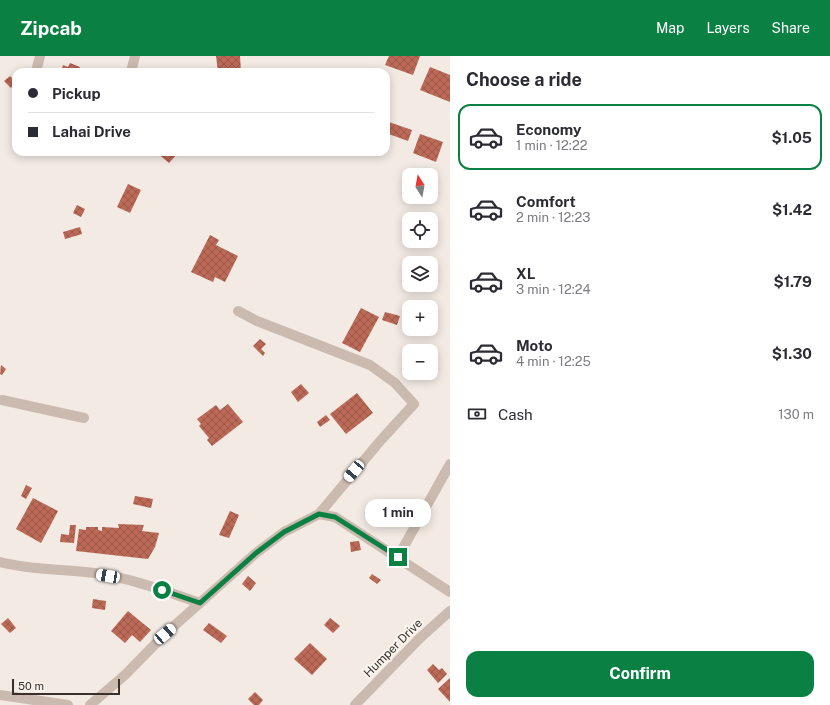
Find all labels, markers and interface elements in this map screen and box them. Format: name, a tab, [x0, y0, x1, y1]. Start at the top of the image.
text: Zipcab	[20, 17, 82, 39]
text: Map	[656, 20, 684, 36]
text: Layers	[706, 20, 750, 36]
text: Share	[772, 20, 810, 36]
text: Choose a ride	[466, 69, 582, 90]
text: Pickup	[52, 85, 101, 102]
icon: car	[468, 119, 504, 155]
text: Economy	[516, 121, 581, 138]
text: Lahai Drive	[52, 123, 131, 140]
text: $1.05	[772, 129, 812, 146]
text: 1 min · 12:22	[516, 138, 587, 153]
north arrow	[402, 168, 438, 204]
map controls	[402, 168, 438, 380]
icon: car	[468, 191, 504, 227]
text: Comfort	[516, 193, 576, 210]
text: $1.42	[772, 201, 812, 218]
text: 2 min · 12:23	[516, 210, 590, 225]
button: locate	[402, 212, 438, 248]
button: layers	[402, 256, 438, 292]
icon: car	[468, 263, 504, 299]
text: XL	[516, 265, 535, 282]
text: $1.79	[773, 273, 812, 290]
text: 3 min · 12:24	[516, 282, 591, 297]
button: +	[402, 300, 438, 336]
icon: car	[468, 335, 504, 371]
text: Moto	[516, 337, 553, 354]
button: −	[402, 344, 438, 380]
text: $1.30	[772, 345, 812, 362]
text: 4 min · 12:25	[516, 354, 591, 369]
icon: cash	[466, 403, 488, 425]
text: Cash	[498, 406, 533, 423]
text: 130 m	[778, 407, 814, 422]
car	[342, 458, 366, 484]
callout: 1 min	[365, 499, 431, 527]
text: 1 min	[382, 505, 414, 520]
route end	[389, 548, 407, 566]
car	[95, 568, 121, 584]
route start	[153, 581, 171, 599]
street label: Humper Drive	[361, 616, 425, 680]
car	[152, 622, 178, 646]
button: Confirm	[466, 651, 814, 697]
scale bar	[12, 677, 120, 696]
text: 50 m	[18, 680, 44, 692]

